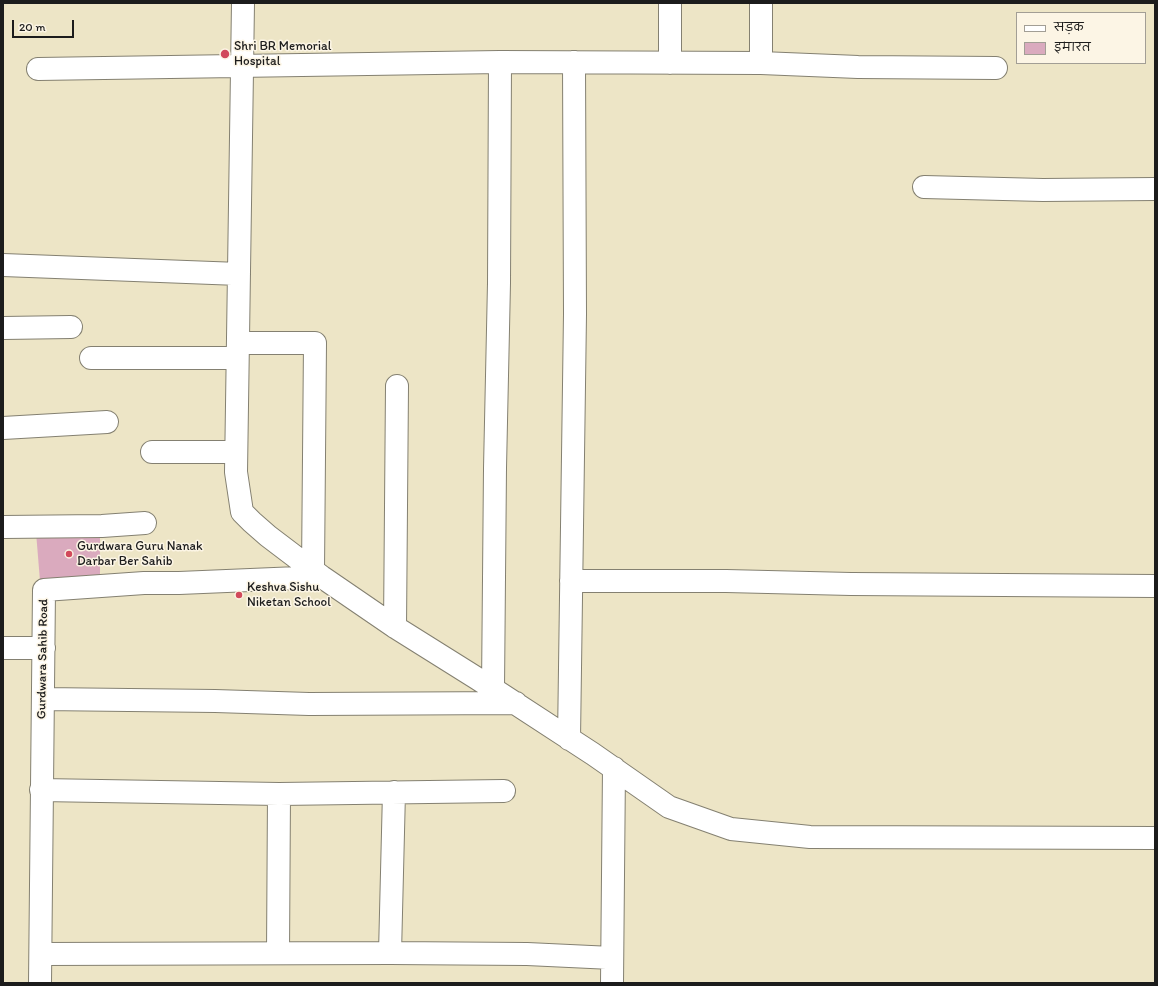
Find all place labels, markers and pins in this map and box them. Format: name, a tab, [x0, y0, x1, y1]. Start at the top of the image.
place label: Shri BR Memorial Hospital	[234, 39, 331, 70]
marker: Shri BR Memorial Hospital	[219, 48, 231, 60]
place label: Gurdwara Guru Nanak Darbar Ber Sahib	[77, 539, 203, 570]
marker: Gurdwara Guru Nanak Darbar Ber Sahib	[64, 549, 74, 559]
place label: Keshva Sishu Niketan School	[247, 580, 331, 611]
marker: Keshva Sishu Niketan School	[234, 590, 244, 600]

